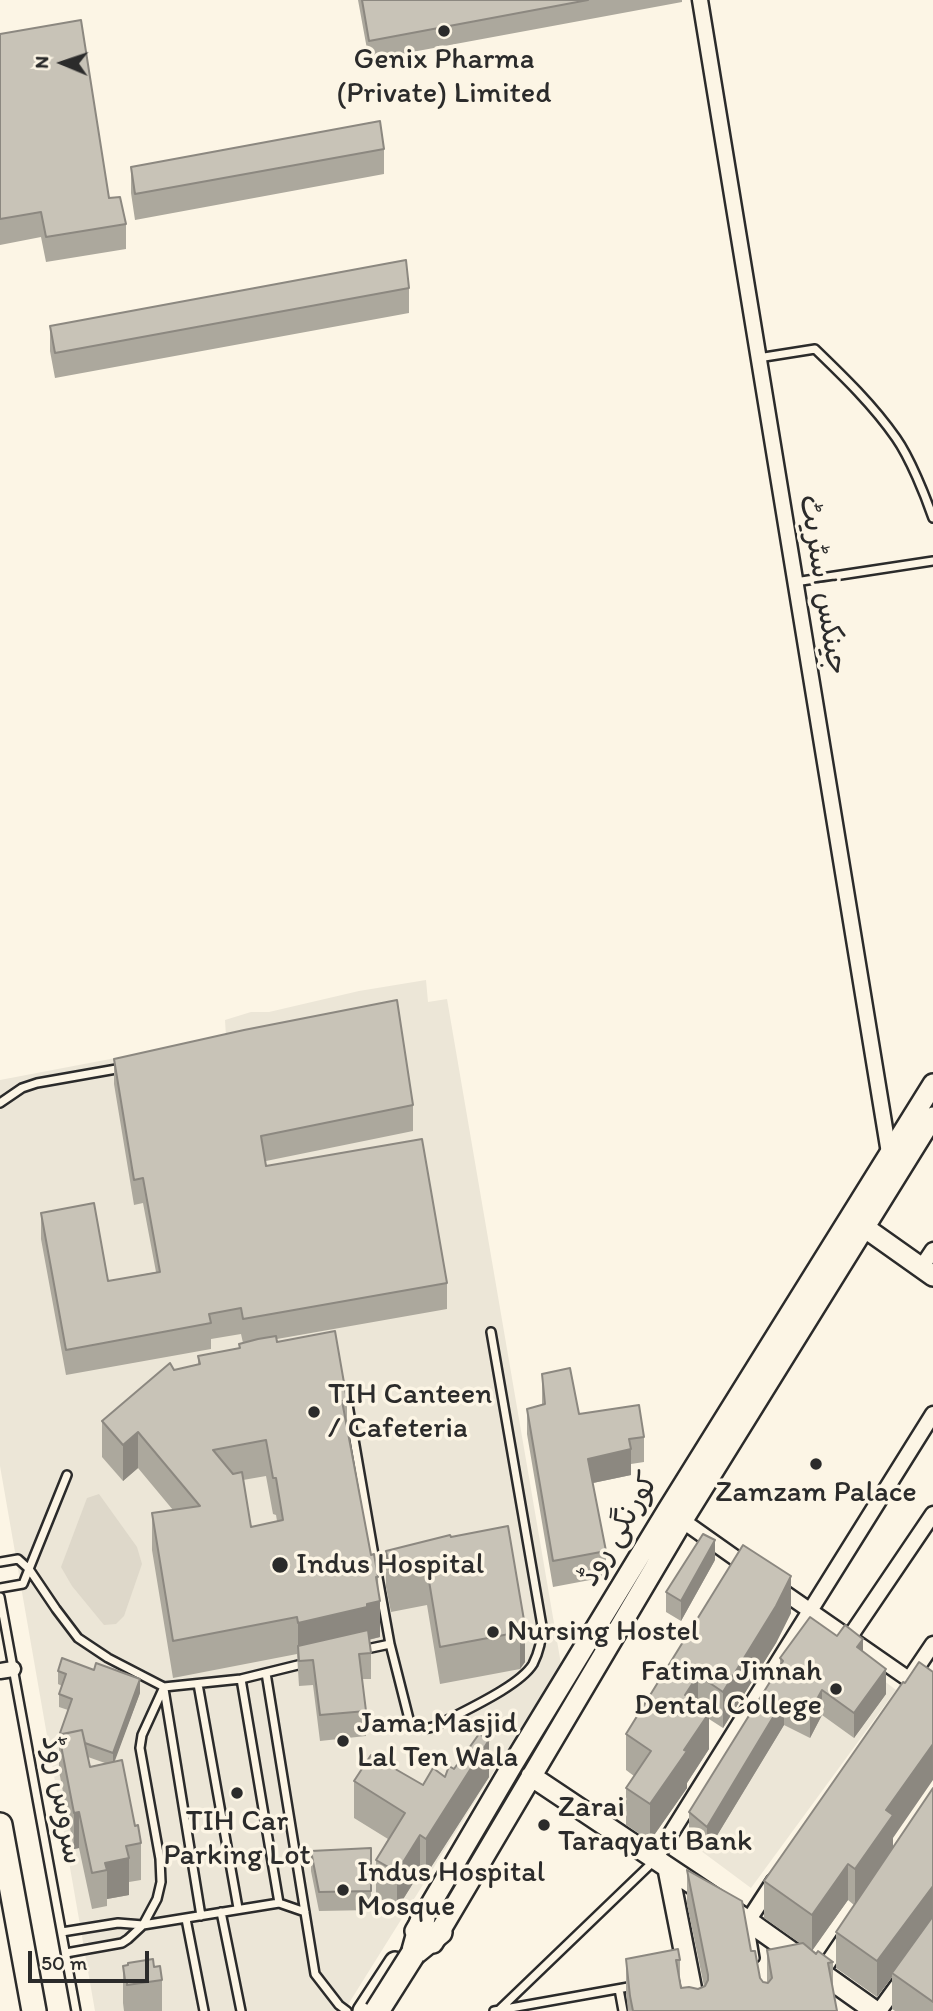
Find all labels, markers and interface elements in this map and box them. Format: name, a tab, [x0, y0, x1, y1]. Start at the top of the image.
marker: Genix Pharma (Private) Limited	[436, 23, 452, 39]
north arrow	[28, 28, 98, 98]
place label: Genix Pharma (Private) Limited	[336, 42, 552, 112]
text: N	[30, 55, 53, 69]
street label: جینکس اسٹریٹ	[790, 492, 854, 678]
place label: TIH Canteen / Cafeteria	[328, 1377, 492, 1448]
marker: TIH Canteen / Cafeteria	[306, 1404, 322, 1420]
marker: Zamzam Palace	[808, 1456, 824, 1472]
street label: کورنگی روڈ	[572, 1467, 668, 1593]
place label: Zamzam Palace	[715, 1475, 917, 1511]
place label: Indus Hospital	[296, 1547, 484, 1583]
marker: Indus Hospital	[270, 1555, 290, 1575]
place label: Nursing Hostel	[507, 1614, 699, 1650]
marker: Nursing Hostel	[485, 1624, 501, 1640]
place label: Fatima Jinnah Dental College	[634, 1654, 822, 1724]
marker: Fatima Jinnah Dental College	[828, 1681, 844, 1697]
place label: Jama Masjid Lal Ten Wala	[357, 1706, 518, 1776]
street label: سروس روڈ	[32, 1733, 90, 1867]
marker: Jama Masjid Lal Ten Wala	[335, 1733, 351, 1749]
marker: TIH Car Parking Lot	[229, 1785, 245, 1801]
place label: Zarai Taraqyati Bank	[558, 1790, 752, 1860]
place label: TIH Car Parking Lot	[163, 1804, 311, 1874]
marker: Zarai Taraqyati Bank	[536, 1817, 552, 1833]
place label: Indus Hospital Mosque	[357, 1855, 545, 1926]
marker: Indus Hospital Mosque	[335, 1882, 351, 1898]
scale bar	[32, 1938, 152, 1982]
text: 50 m	[41, 1950, 87, 1975]

